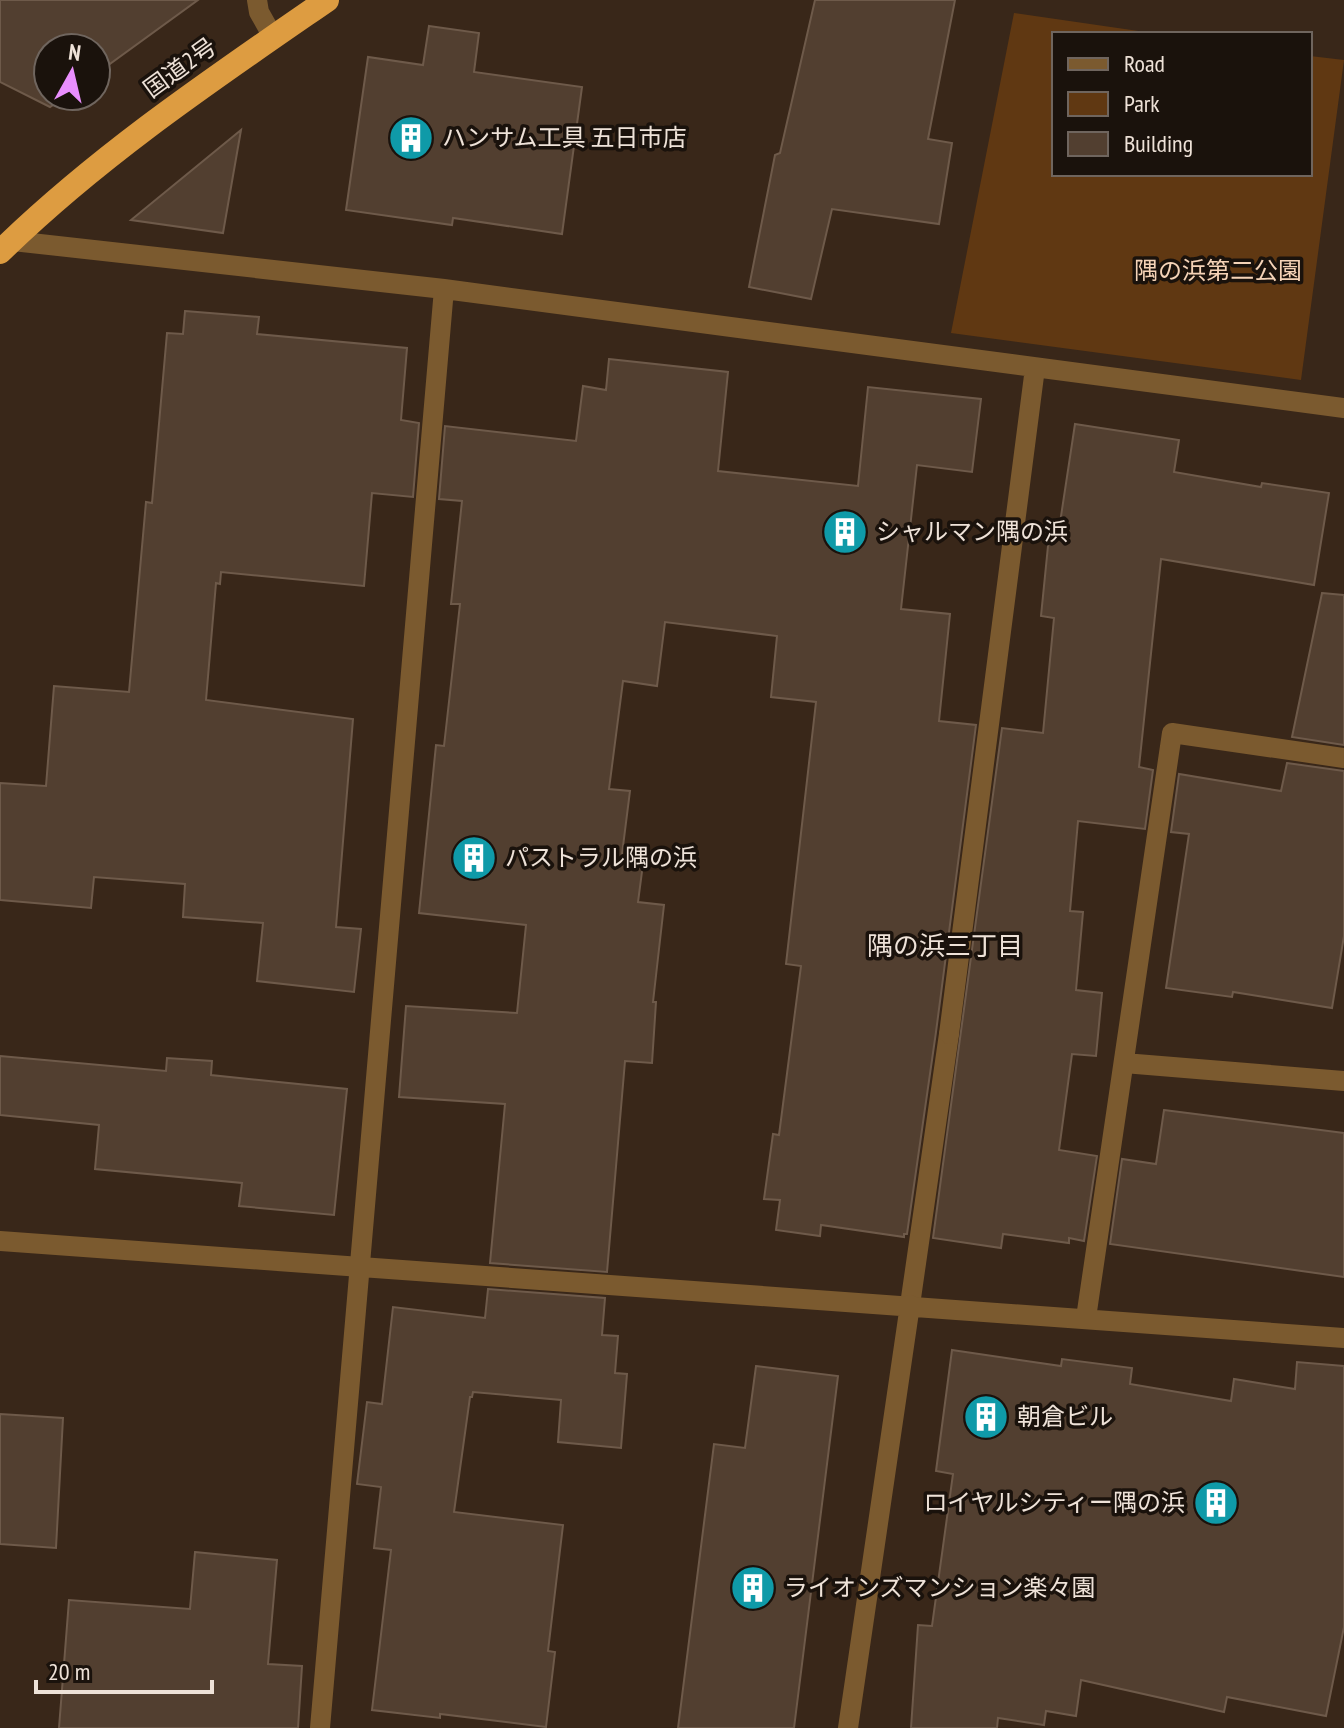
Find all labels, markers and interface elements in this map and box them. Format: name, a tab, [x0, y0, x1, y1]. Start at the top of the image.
street label: 国道2号	[137, 31, 222, 104]
north arrow	[32, 32, 112, 112]
legend	[1052, 32, 1312, 176]
text: N	[67, 38, 83, 67]
text: Road	[1124, 48, 1165, 79]
text: Park	[1124, 88, 1160, 119]
building icon: ハンサム工具 五日市店	[387, 114, 435, 162]
place label: ハンサム工具 五日市店	[442, 122, 687, 153]
text: Building	[1124, 128, 1193, 159]
park label: 隅の浜第二公園	[1134, 255, 1302, 286]
building icon: シャルマン隅の浜	[821, 508, 869, 556]
place label: シャルマン隅の浜	[876, 516, 1068, 547]
building icon: パストラル隅の浜	[450, 834, 498, 882]
place label: パストラル隅の浜	[505, 842, 697, 873]
district label: 隅の浜三丁目	[867, 929, 1023, 962]
building icon: 朝倉ビル	[962, 1393, 1010, 1441]
place label: 朝倉ビル	[1017, 1401, 1113, 1432]
building icon: ロイヤルシティー隅の浜	[1192, 1479, 1240, 1527]
place label: ロイヤルシティー隅の浜	[923, 1487, 1185, 1518]
building icon: ライオンズマンション楽々園	[729, 1564, 777, 1612]
place label: ライオンズマンション楽々園	[784, 1572, 1096, 1603]
scale bar	[36, 1644, 212, 1694]
text: 20 m	[48, 1656, 90, 1687]

